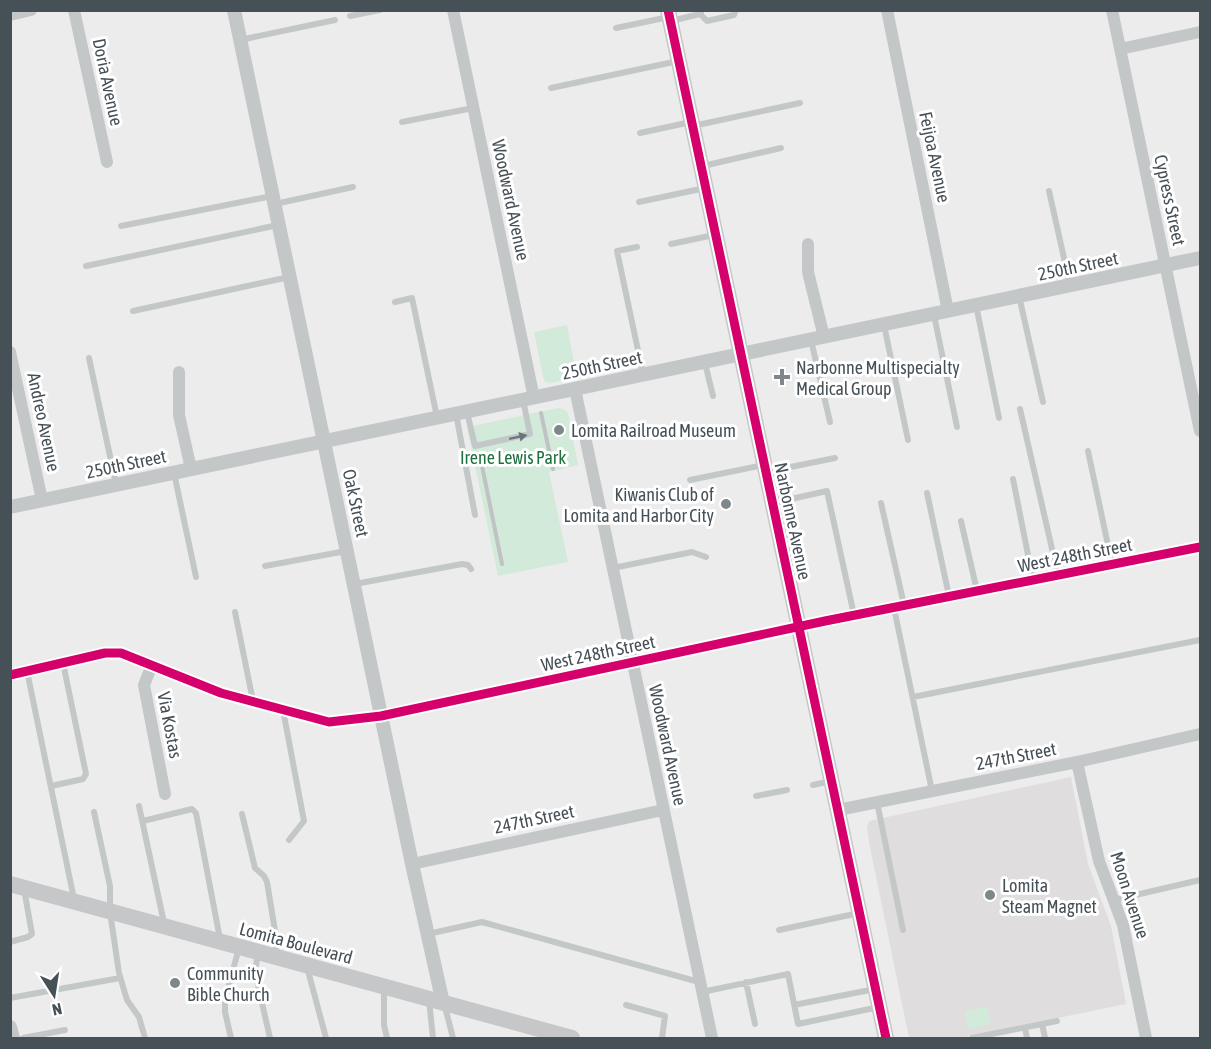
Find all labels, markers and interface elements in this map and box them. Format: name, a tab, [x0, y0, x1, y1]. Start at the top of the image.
street label: Doria Avenue	[89, 36, 127, 128]
street label: Feijoa Avenue	[915, 110, 955, 204]
street label: Woodward Avenue	[488, 138, 534, 262]
street label: Cypress Street	[1150, 153, 1190, 247]
street label: 250th Street	[1036, 247, 1120, 285]
street label: 250th Street	[560, 346, 644, 384]
place label: Narbonne Multispecialty Medical Group	[796, 357, 960, 399]
marker: Narbonne Multispecialty Medical Group	[773, 368, 791, 386]
street label: Andreo Avenue	[23, 371, 65, 473]
place label: Lomita Railroad Museum	[571, 420, 736, 441]
marker: Lomita Railroad Museum	[552, 423, 566, 437]
one-way arrow	[508, 432, 527, 441]
street label: 250th Street	[84, 445, 168, 483]
park label: Irene Lewis Park	[460, 447, 566, 468]
street label: Narbonne Avenue	[770, 461, 816, 581]
street label: Oak Street	[339, 467, 373, 539]
place label: Kiwanis Club of Lomita and Harbor City	[564, 484, 714, 526]
marker: Kiwanis Club of Lomita and Harbor City	[719, 497, 733, 511]
street label: West 248th Street	[1016, 534, 1134, 576]
street label: West 248th Street	[539, 631, 657, 675]
street label: Woodward Avenue	[645, 683, 691, 807]
street label: Via Kostas	[153, 690, 187, 760]
street label: 247th Street	[974, 738, 1058, 774]
street label: 247th Street	[492, 800, 576, 838]
street label: Moon Avenue	[1106, 849, 1154, 941]
place label: Lomita Steam Magnet	[1002, 875, 1097, 917]
marker: Lomita Steam Magnet	[983, 888, 997, 902]
street label: Lomita Boulevard	[237, 918, 355, 968]
place label: Community Bible Church	[187, 963, 270, 1005]
north arrow	[24, 965, 84, 1025]
marker: Community Bible Church	[168, 976, 182, 990]
text: N	[51, 1000, 64, 1019]

